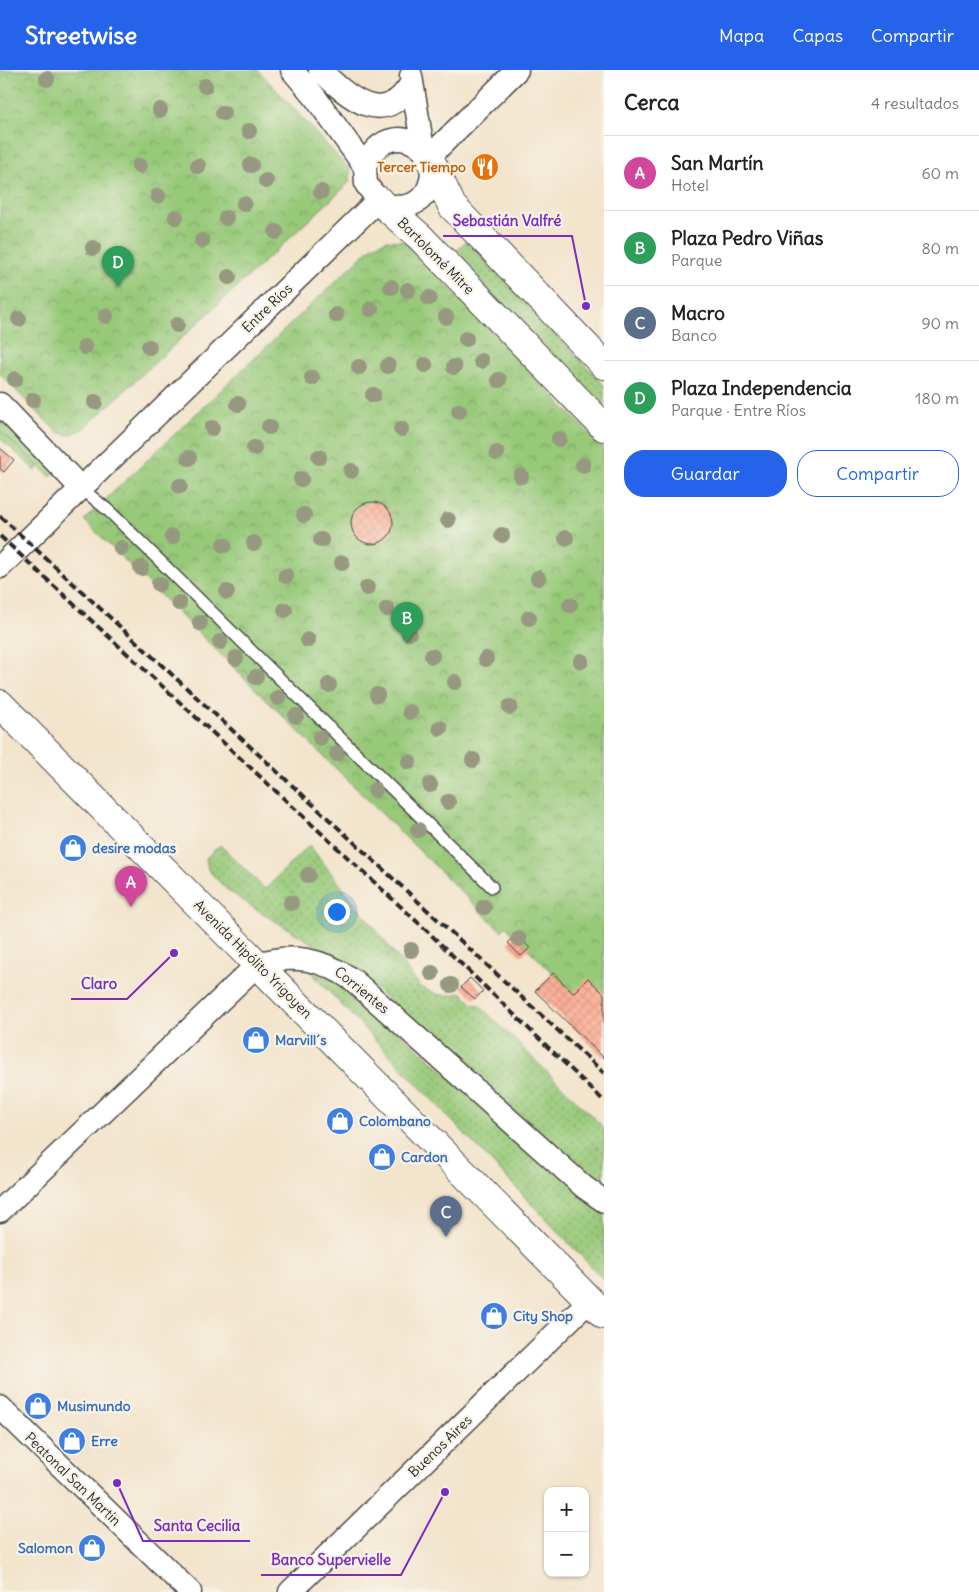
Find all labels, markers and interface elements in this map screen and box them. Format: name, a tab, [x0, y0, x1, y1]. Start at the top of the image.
text: Streetwise	[25, 20, 137, 50]
text: Mapa	[719, 24, 764, 47]
text: Capas	[792, 24, 843, 47]
text: Compartir	[871, 24, 954, 47]
text: Cerca	[624, 89, 679, 116]
text: 4 resultados	[871, 93, 959, 113]
text: San Martín	[671, 151, 763, 175]
restaurant icon: Tercer Tiempo	[470, 152, 500, 182]
place label: Tercer Tiempo	[377, 158, 466, 176]
text: A	[635, 163, 645, 183]
text: 60 m	[921, 163, 959, 183]
text: Hotel	[671, 175, 709, 195]
callout: Sebastián Valfré	[443, 206, 572, 236]
text: Sebastián Valfré	[453, 211, 561, 230]
street label: Bartolomé Mitre	[394, 214, 478, 298]
text: Plaza Pedro Viñas	[671, 226, 823, 250]
text: B	[635, 238, 645, 258]
text: 80 m	[921, 238, 959, 258]
pin: D	[102, 246, 134, 287]
text: Parque	[671, 250, 722, 270]
street label: Entre Ríos	[238, 280, 296, 336]
text: Macro	[671, 301, 725, 325]
text: C	[635, 313, 645, 333]
text: 90 m	[921, 313, 959, 333]
text: Banco	[671, 325, 717, 345]
text: Plaza Independencia	[671, 376, 851, 400]
text: D	[634, 388, 646, 408]
text: 180 m	[915, 388, 959, 408]
text: Parque · Entre Ríos	[671, 400, 806, 420]
button: Guardar	[624, 450, 787, 497]
button: Compartir	[797, 450, 959, 497]
pin: B	[391, 602, 423, 643]
shop icon: desire modas	[58, 833, 88, 863]
place label: desire modas	[92, 839, 177, 857]
pin: A	[115, 866, 147, 907]
street label: Avenida Hipólito Yrigoyen	[190, 896, 316, 1022]
your location	[324, 899, 350, 925]
street label: Corrientes	[331, 962, 393, 1018]
callout: Claro	[71, 969, 127, 999]
text: Claro	[81, 974, 118, 993]
shop icon: Marvill´s	[241, 1025, 271, 1055]
place label: Marvill´s	[275, 1031, 327, 1049]
shop icon: Colombano	[325, 1106, 355, 1136]
place label: Colombano	[359, 1112, 431, 1130]
shop icon: Cardon	[367, 1142, 397, 1172]
place label: Cardon	[401, 1148, 448, 1166]
pin: C	[430, 1196, 462, 1237]
shop icon: City Shop	[479, 1301, 509, 1331]
place label: City Shop	[513, 1307, 573, 1325]
shop icon: Musimundo	[23, 1391, 53, 1421]
place label: Musimundo	[57, 1397, 131, 1415]
street label: Buenos Aires	[404, 1411, 476, 1481]
shop icon: Erre	[57, 1426, 87, 1456]
street label: Peatonal San Martín	[21, 1429, 125, 1529]
place label: Erre	[91, 1432, 118, 1450]
map controls	[544, 1487, 589, 1577]
button: +	[544, 1487, 589, 1532]
callout: Santa Cecilia	[143, 1511, 250, 1541]
text: Santa Cecilia	[154, 1516, 241, 1535]
button: −	[544, 1532, 589, 1577]
shop icon: Salomon	[77, 1533, 107, 1563]
place label: Salomon	[18, 1539, 73, 1557]
callout: Banco Supervielle	[261, 1545, 401, 1575]
text: Banco Supervielle	[271, 1550, 391, 1570]

